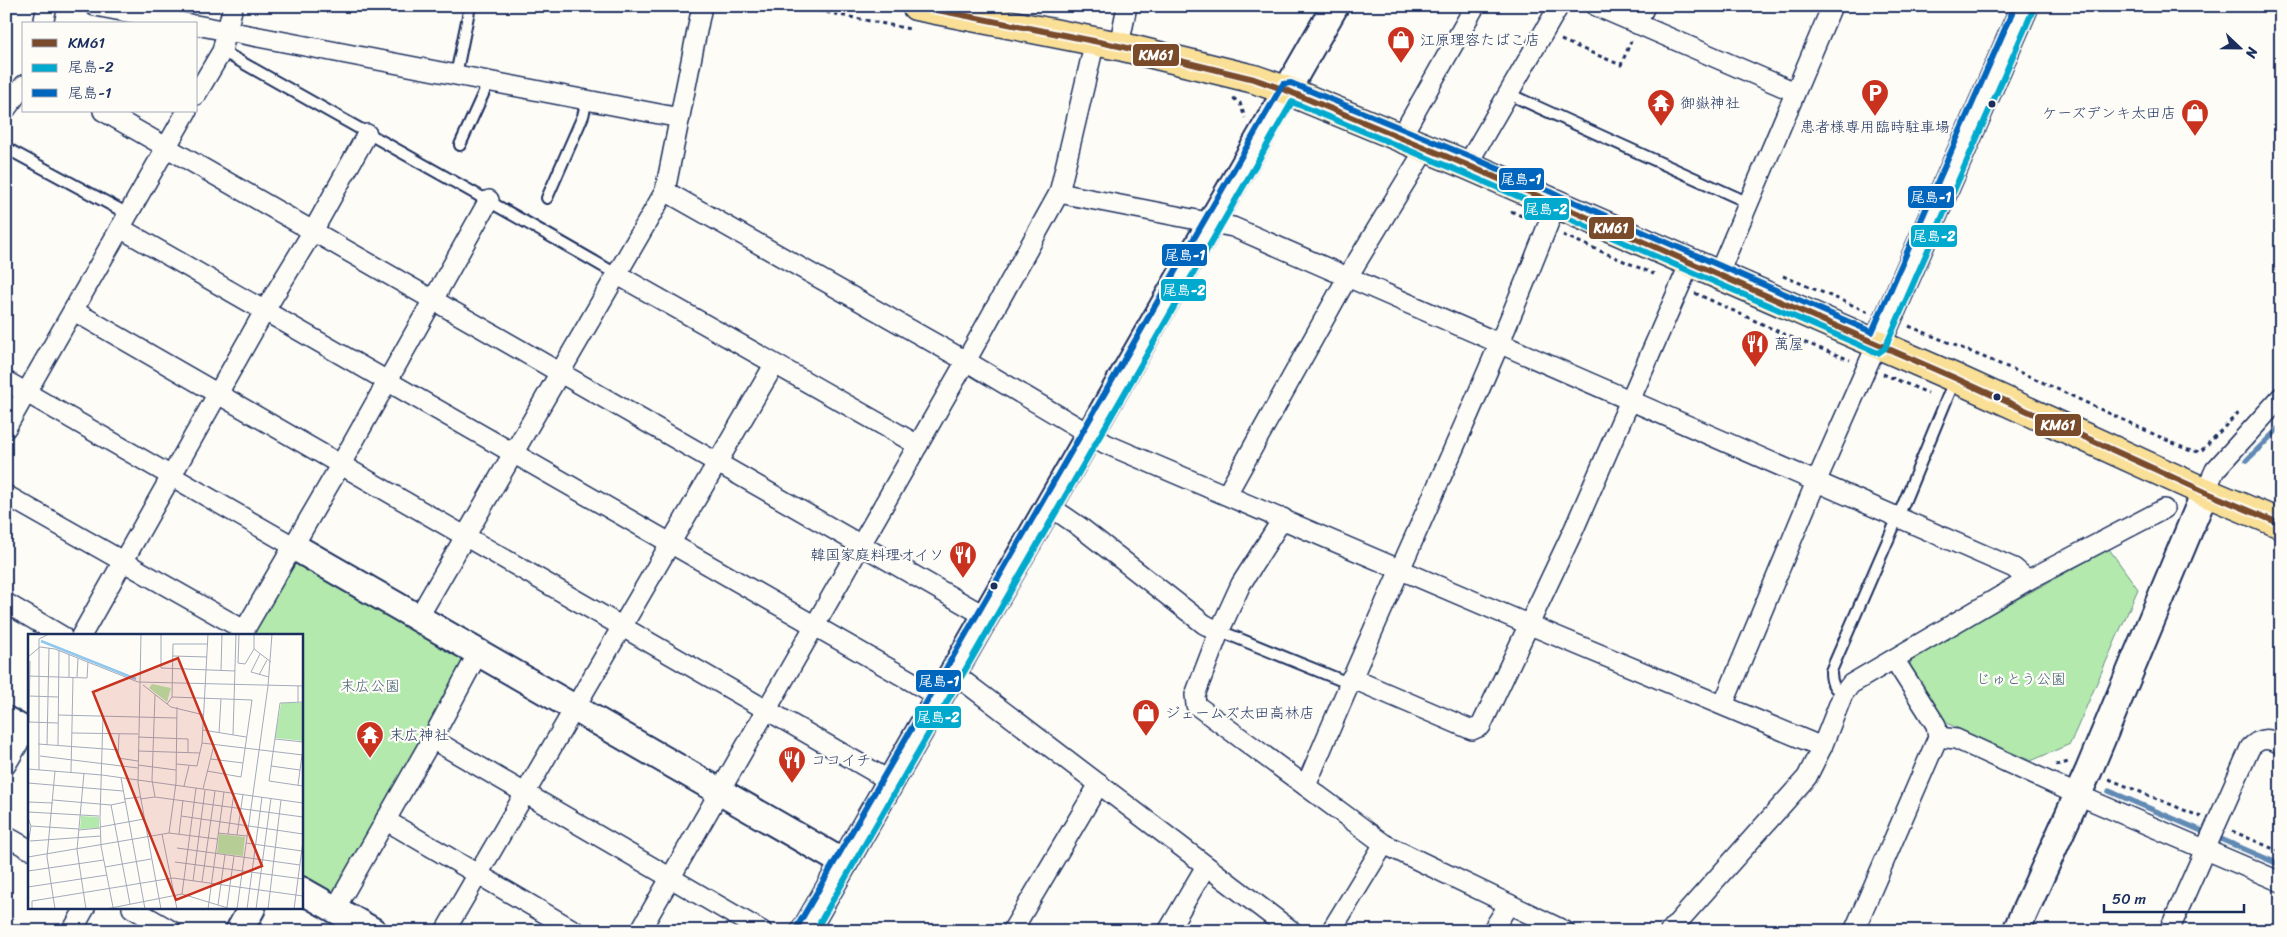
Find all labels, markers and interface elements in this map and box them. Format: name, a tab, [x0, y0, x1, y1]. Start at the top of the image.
legend	[22, 22, 198, 112]
north arrow	[2214, 22, 2264, 72]
shop icon: 江原理容たばこ店	[1386, 25, 1416, 64]
place label: 江原理容たばこ店	[1420, 27, 1540, 53]
text: KM61	[68, 30, 105, 56]
line badge: KM61	[1132, 43, 1180, 67]
text: KM61	[1138, 43, 1173, 68]
text: N	[2238, 43, 2265, 62]
text: 尾島-2	[68, 54, 114, 80]
parking icon: 患者様専用臨時駐車場	[1860, 78, 1890, 117]
text: 尾島-1	[68, 80, 111, 106]
temple icon: 御嶽神社	[1646, 88, 1676, 127]
place label: 御嶽神社	[1680, 90, 1740, 116]
shop icon: ケーズデンキ太田店	[2180, 98, 2210, 137]
unlabelled marker	[1987, 99, 1997, 109]
place label: ケーズデンキ太田店	[2042, 100, 2176, 126]
place label: 患者様専用臨時駐車場	[1800, 114, 1950, 140]
line badge: 尾島-1	[1498, 167, 1545, 191]
text: 尾島-1	[1501, 167, 1541, 192]
line badge: 尾島-1	[1907, 185, 1955, 209]
text: 尾島-1	[1911, 185, 1951, 210]
line badge: 尾島-2	[1523, 197, 1570, 221]
text: 尾島-2	[1525, 197, 1568, 222]
line badge: KM61	[1588, 216, 1635, 240]
text: KM61	[1593, 216, 1628, 241]
line badge: 尾島-2	[1910, 224, 1958, 248]
text: 尾島-2	[1913, 224, 1956, 249]
line badge: 尾島-1	[1161, 243, 1208, 267]
text: 尾島-1	[1165, 243, 1205, 268]
line badge: 尾島-2	[1160, 278, 1207, 302]
text: 尾島-2	[1163, 278, 1206, 303]
restaurant icon: 萬屋	[1740, 329, 1770, 368]
place label: 萬屋	[1774, 331, 1804, 357]
unlabelled marker	[1992, 392, 2002, 402]
line badge: KM61	[2034, 413, 2082, 437]
text: KM61	[2040, 413, 2075, 438]
restaurant icon: 韓国家庭料理オイソ	[948, 540, 978, 579]
place label: 韓国家庭料理オイソ	[810, 542, 944, 568]
unlabelled marker	[989, 581, 999, 591]
inset map	[28, 634, 302, 910]
park label: じゅとう公園	[1976, 666, 2066, 692]
line badge: 尾島-1	[915, 669, 962, 693]
text: 尾島-1	[919, 669, 959, 694]
park label: 末広公園	[340, 673, 400, 699]
shop icon: ジェームズ太田高林店	[1131, 698, 1161, 737]
place label: ジェームズ太田高林店	[1165, 700, 1314, 726]
line badge: 尾島-2	[914, 705, 962, 729]
text: 尾島-2	[917, 705, 960, 730]
temple icon: 末広神社	[355, 720, 385, 759]
place label: 末広神社	[389, 722, 449, 748]
restaurant icon: ココイチ	[777, 745, 807, 784]
place label: ココイチ	[811, 747, 871, 773]
scale bar	[2104, 882, 2244, 914]
text: 50 m	[2112, 886, 2147, 912]

